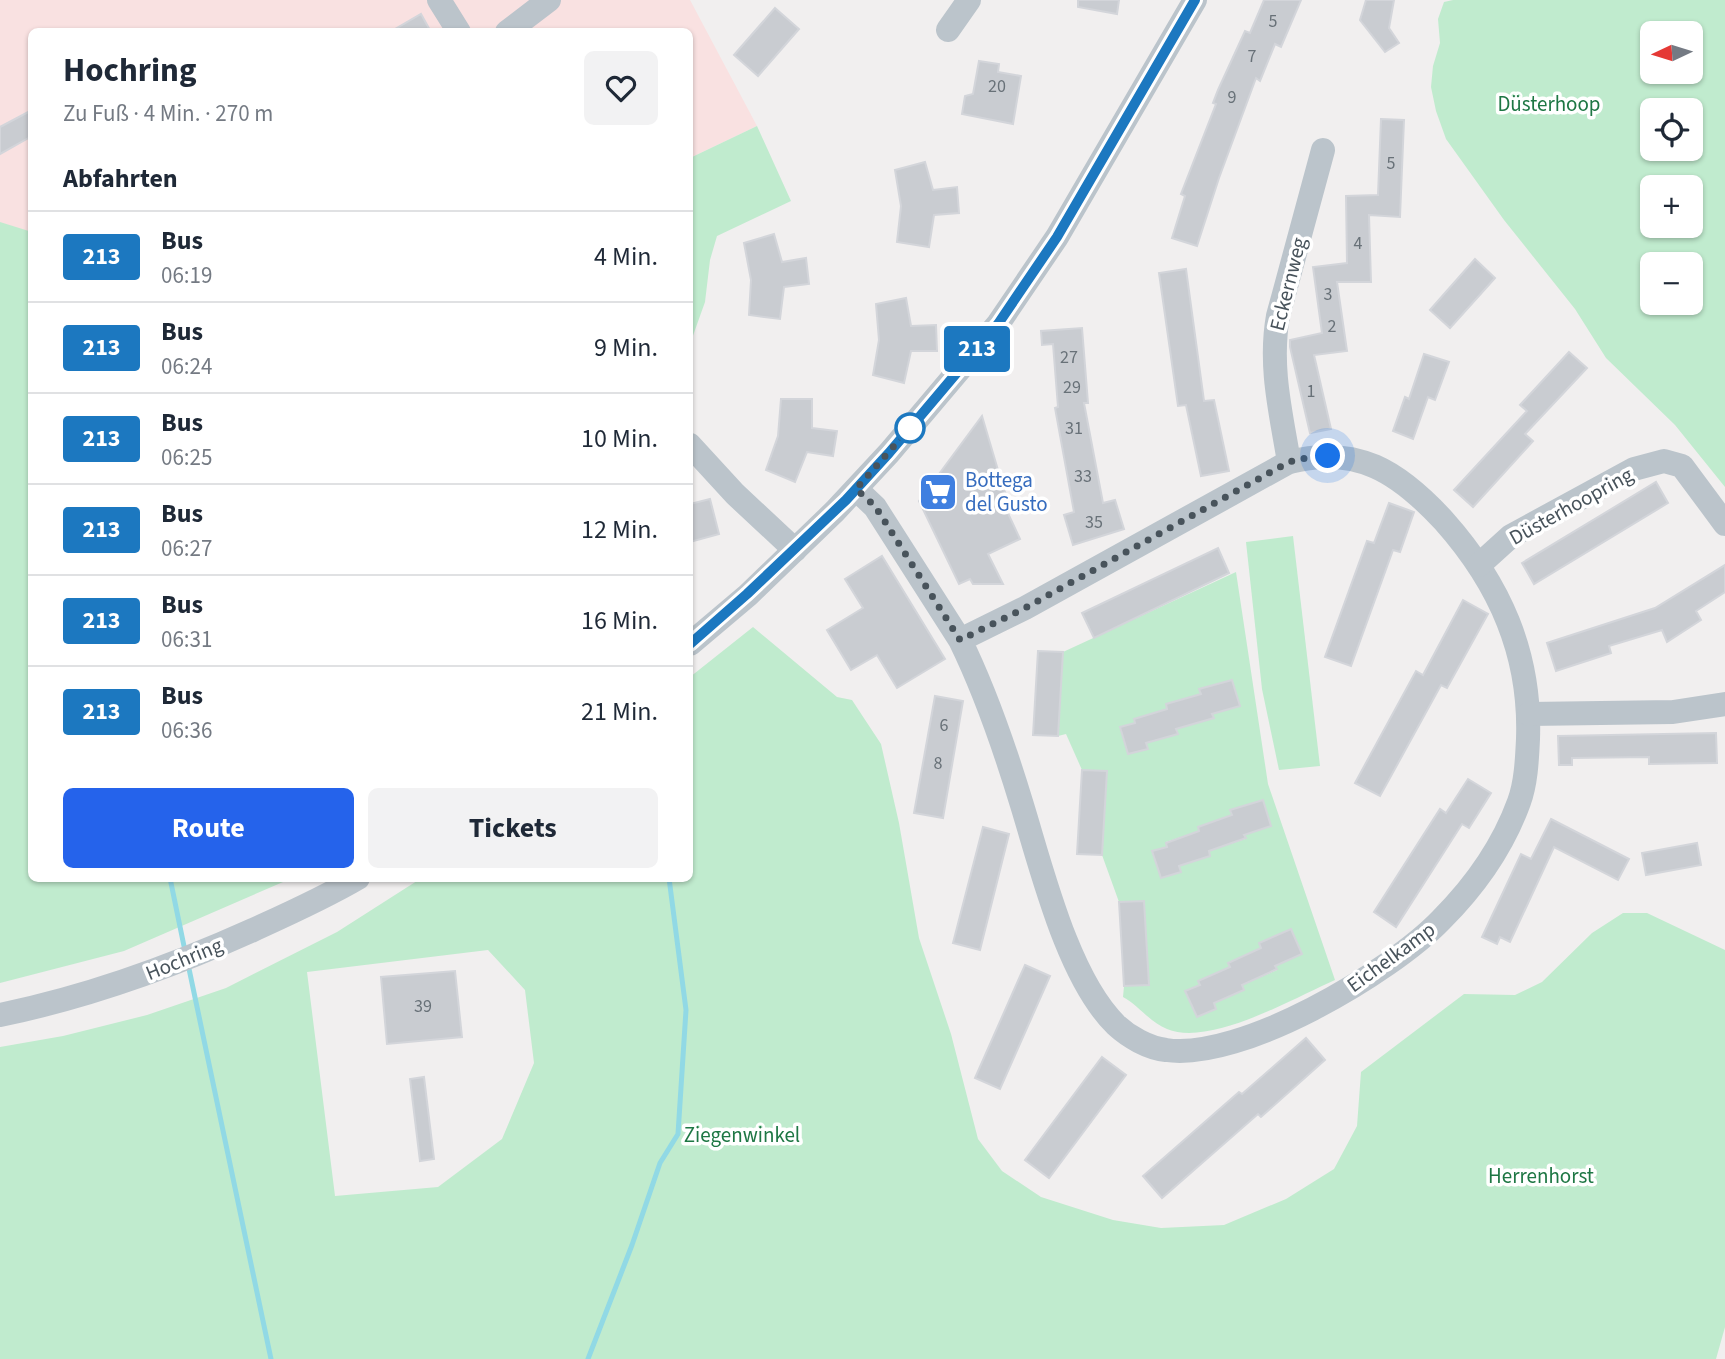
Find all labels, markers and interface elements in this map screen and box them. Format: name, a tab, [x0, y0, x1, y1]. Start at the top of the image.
house number: 5	[1269, 9, 1278, 34]
north arrow	[1640, 21, 1703, 84]
map controls	[1640, 21, 1703, 315]
house number: 7	[1248, 44, 1257, 69]
text: Hochring	[63, 47, 197, 94]
button: heart	[584, 51, 658, 125]
house number: 20	[988, 74, 1006, 99]
house number: 9	[1228, 85, 1237, 110]
park label: Düsterhoop	[1497, 89, 1601, 119]
text: Zu Fuß · 4 Min. · 270 m	[63, 97, 273, 130]
button: locate	[1640, 98, 1703, 161]
house number: 5	[1387, 151, 1396, 176]
text: Abfahrten	[63, 160, 178, 197]
button: +	[1640, 175, 1703, 238]
text: Bus	[161, 222, 203, 259]
house number: 4	[1354, 231, 1363, 256]
street label: Eckernweg	[1262, 234, 1314, 334]
text: 4 Min.	[594, 238, 658, 275]
text: 213	[82, 239, 121, 274]
button: −	[1640, 252, 1703, 315]
text: 06:19	[161, 259, 212, 292]
house number: 3	[1324, 282, 1333, 307]
text: Bus	[161, 313, 203, 350]
house number: 2	[1328, 314, 1337, 339]
line badge: 213	[937, 326, 1017, 372]
text: 9 Min.	[594, 329, 658, 366]
text: 213	[82, 330, 121, 365]
text: 213	[958, 331, 996, 366]
house number: 27	[1060, 345, 1078, 370]
text: 06:24	[161, 350, 212, 383]
house number: 29	[1063, 375, 1081, 400]
house number: 1	[1307, 379, 1315, 404]
text: Bus	[161, 404, 203, 441]
unlabelled marker	[895, 413, 925, 443]
house number: 31	[1065, 416, 1083, 441]
text: 10 Min.	[581, 420, 658, 457]
text: 213	[82, 421, 121, 456]
your location	[1310, 438, 1345, 473]
text: 06:25	[161, 441, 212, 474]
street label: Düsterhoopring	[1504, 459, 1639, 552]
house number: 33	[1074, 464, 1092, 489]
place label: Bottega del Gusto	[965, 465, 1048, 519]
supermarket icon: Bottega del Gusto	[917, 471, 959, 513]
text: Bus	[161, 495, 203, 532]
house number: 35	[1085, 510, 1103, 535]
text: 12 Min.	[581, 511, 658, 548]
text: 213	[82, 512, 121, 547]
text: 06:27	[161, 532, 212, 565]
text: Bus	[161, 586, 203, 623]
text: 16 Min.	[581, 602, 658, 639]
text: 213	[82, 603, 121, 638]
text: 06:31	[161, 623, 212, 656]
text: Bus	[161, 677, 203, 714]
text: 21 Min.	[581, 693, 658, 730]
text: 213	[82, 694, 121, 729]
house number: 6	[940, 713, 949, 738]
text: 06:36	[161, 714, 212, 747]
house number: 8	[934, 751, 943, 776]
button: Route	[63, 788, 354, 868]
button: Tickets	[368, 788, 658, 868]
street label: Eichelkamp	[1341, 915, 1441, 999]
street label: Hochring	[141, 930, 227, 988]
house number: 39	[414, 994, 432, 1019]
park label: Ziegenwinkel	[684, 1120, 800, 1150]
park label: Herrenhorst	[1488, 1161, 1594, 1191]

